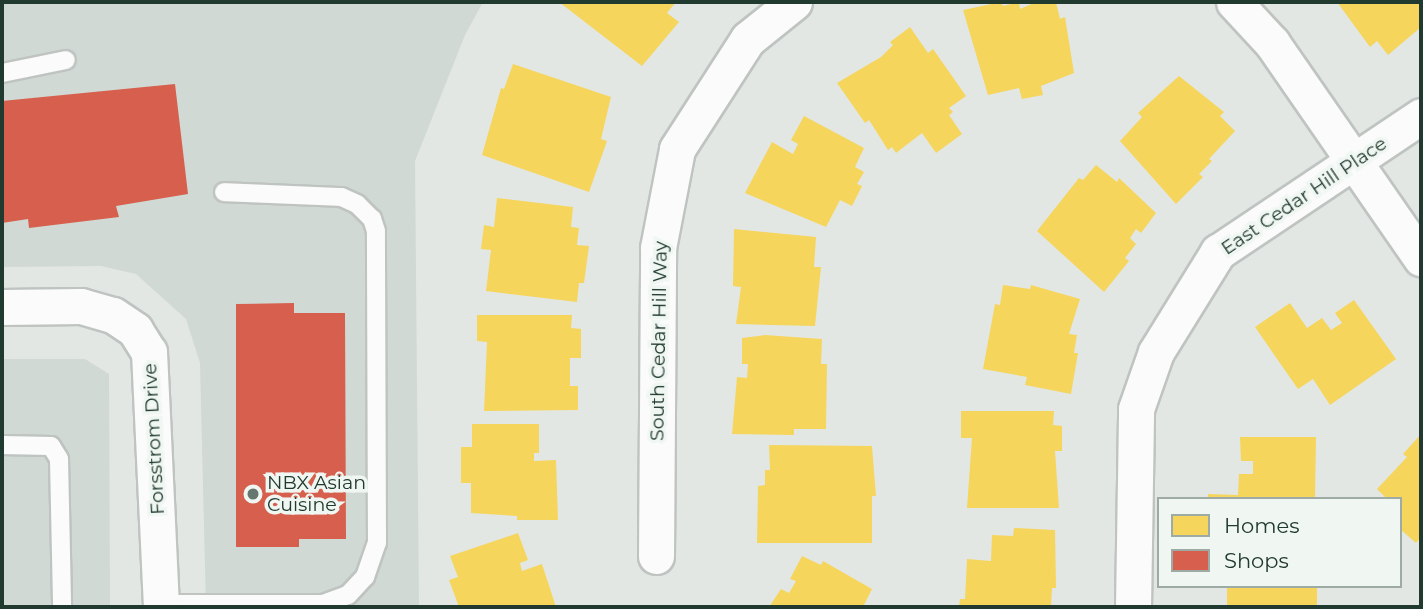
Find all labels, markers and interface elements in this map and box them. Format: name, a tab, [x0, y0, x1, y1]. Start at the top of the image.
street label: East Cedar Hill Place	[1217, 132, 1391, 260]
street label: South Cedar Hill Way	[646, 241, 672, 441]
street label: Forsstrom Drive	[139, 363, 169, 515]
place label: NBX Asian Cuisine	[267, 472, 366, 516]
marker: NBX Asian Cuisine	[245, 486, 261, 502]
legend	[1157, 497, 1402, 588]
text: Homes	[1224, 513, 1299, 538]
text: Shops	[1224, 548, 1289, 573]

